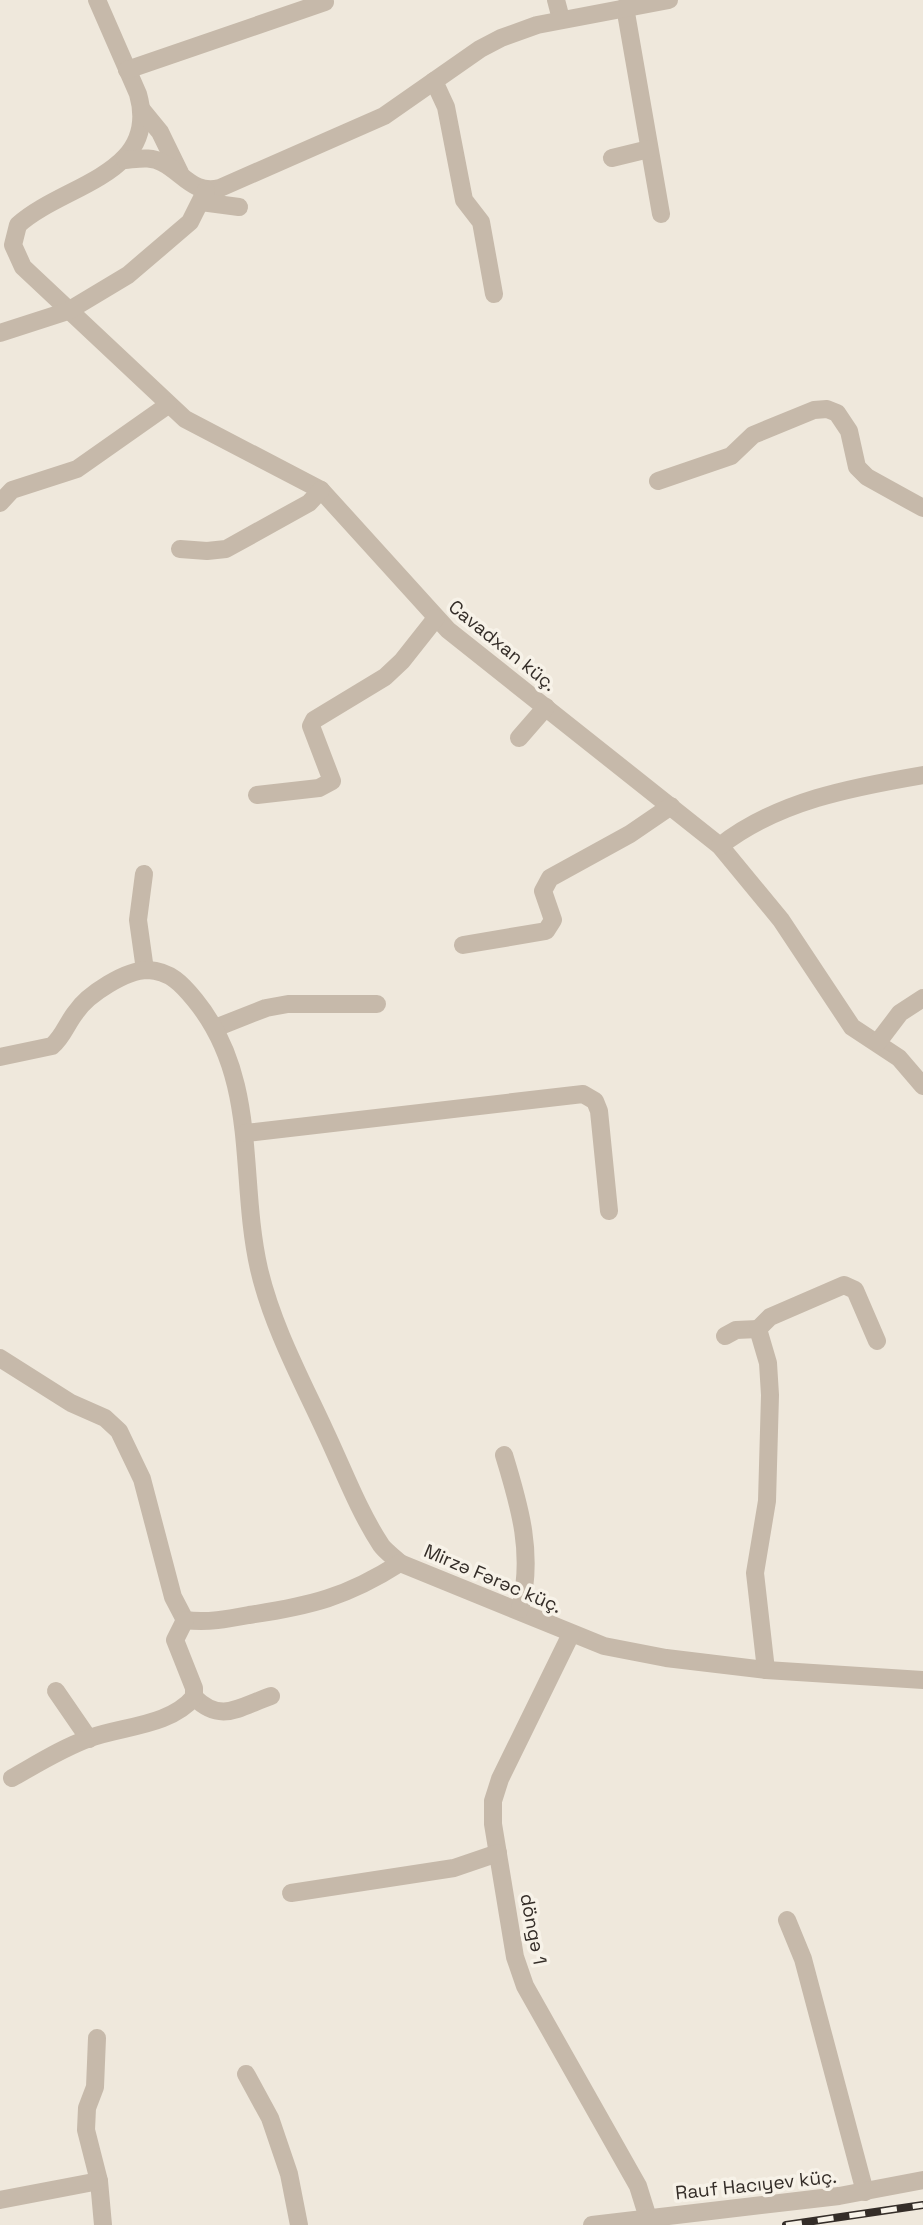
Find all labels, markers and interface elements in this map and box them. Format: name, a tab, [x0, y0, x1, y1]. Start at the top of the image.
street label: Cavadxan küç.	[444, 594, 562, 697]
street label: Mirzə Fərəc küç.	[420, 1538, 566, 1619]
street label: döngə 1	[514, 1891, 553, 1967]
street label: Rauf Hacıyev küç.	[674, 2164, 838, 2205]

